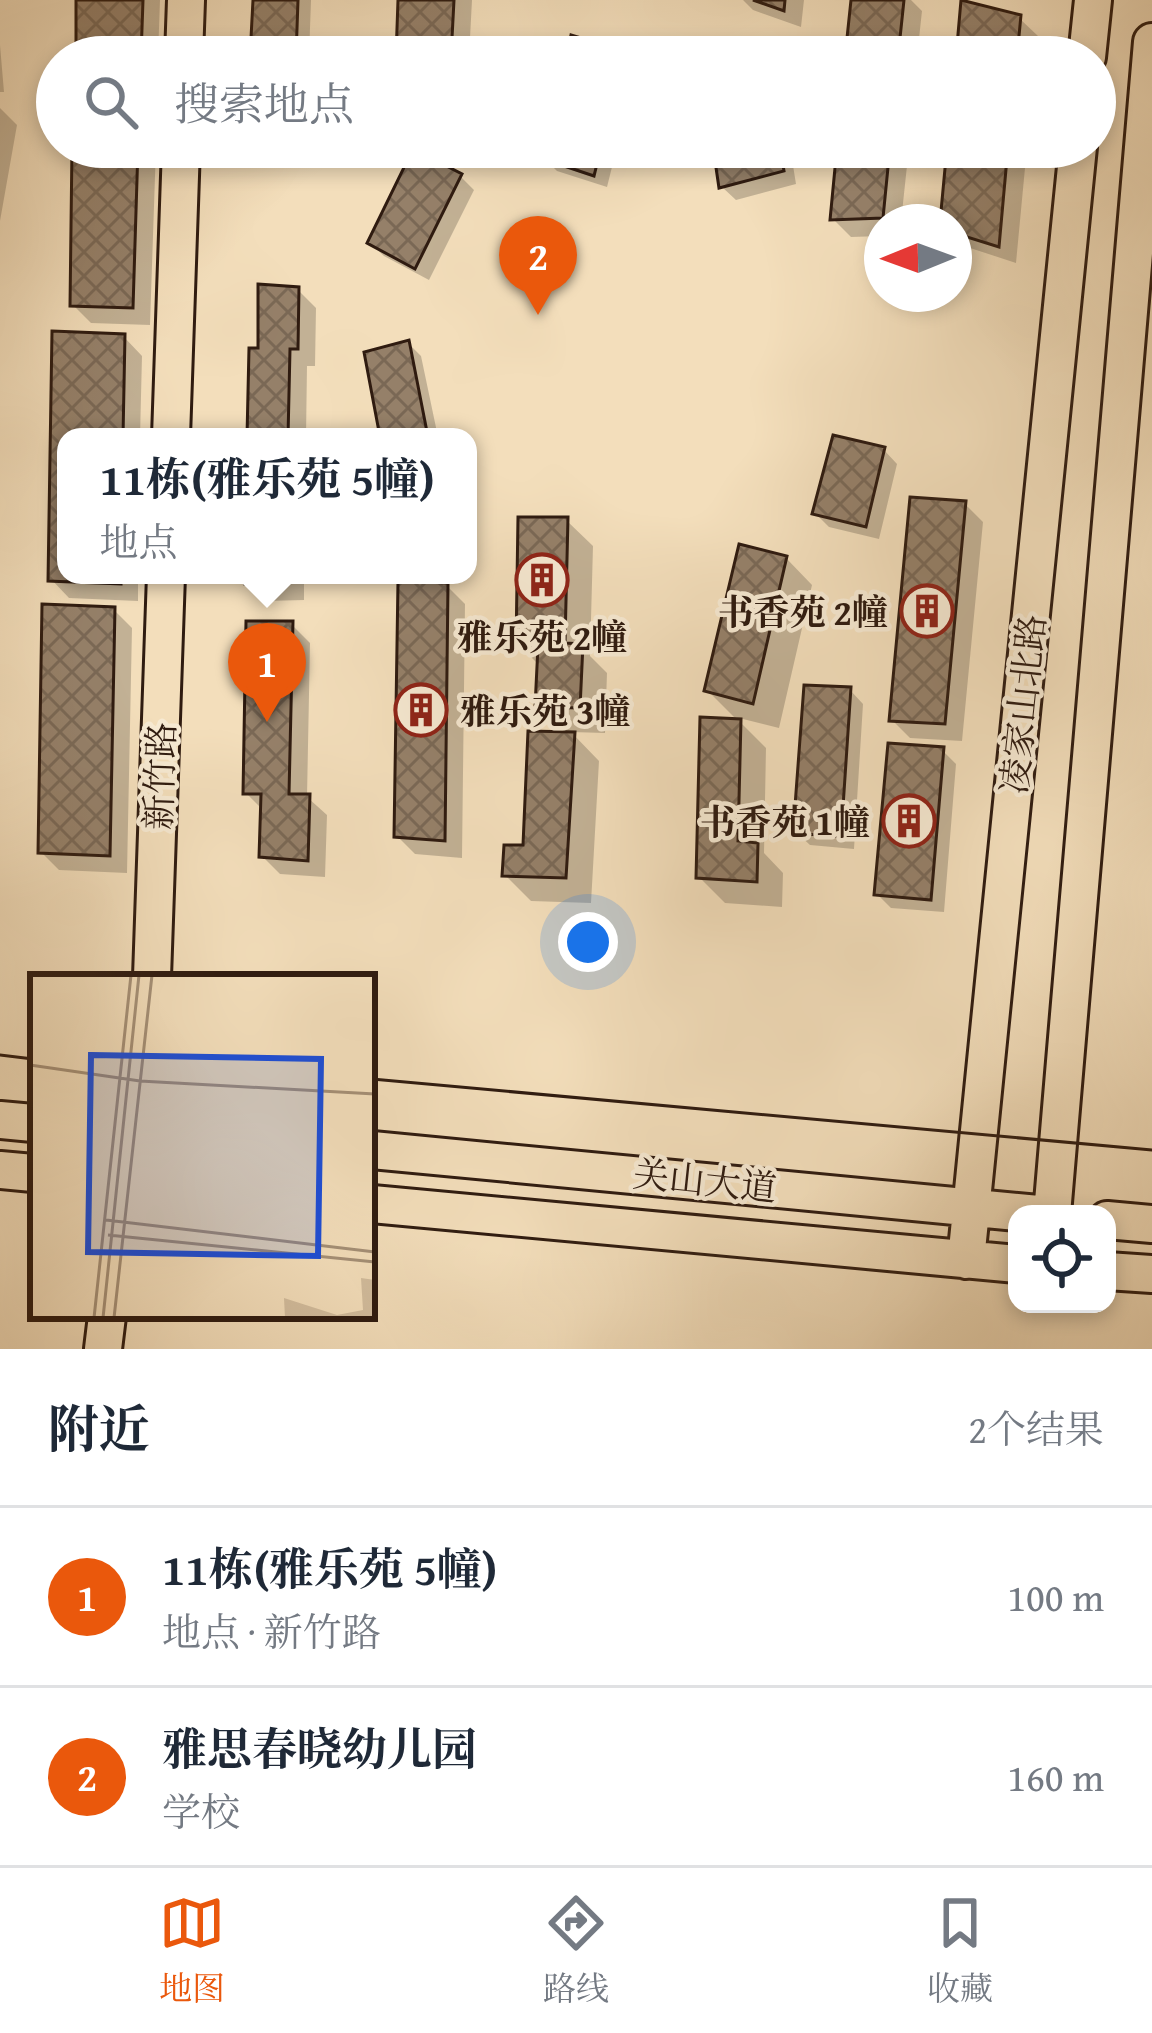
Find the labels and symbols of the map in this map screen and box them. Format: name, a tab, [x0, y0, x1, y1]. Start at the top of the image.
north arrow	[864, 204, 972, 312]
pin: 2	[499, 216, 577, 315]
building icon: 雅乐苑 2幢	[514, 552, 570, 608]
building icon: 书香苑 2幢	[899, 583, 955, 639]
place label: 书香苑 2幢	[717, 585, 888, 638]
place label: 雅乐苑 2幢	[457, 610, 627, 663]
street label: 凌家山北路	[986, 612, 1058, 796]
pin: 1	[228, 623, 306, 722]
building icon: 雅乐苑 3幢	[393, 682, 449, 738]
place label: 雅乐苑 3幢	[460, 684, 631, 737]
street label: 新竹路	[131, 721, 187, 831]
building icon: 书香苑 1幢	[881, 793, 937, 849]
place label: 书香苑 1幢	[699, 795, 870, 848]
your location	[558, 912, 618, 972]
inset map	[30, 974, 375, 1319]
street label: 关山大道	[631, 1146, 779, 1214]

